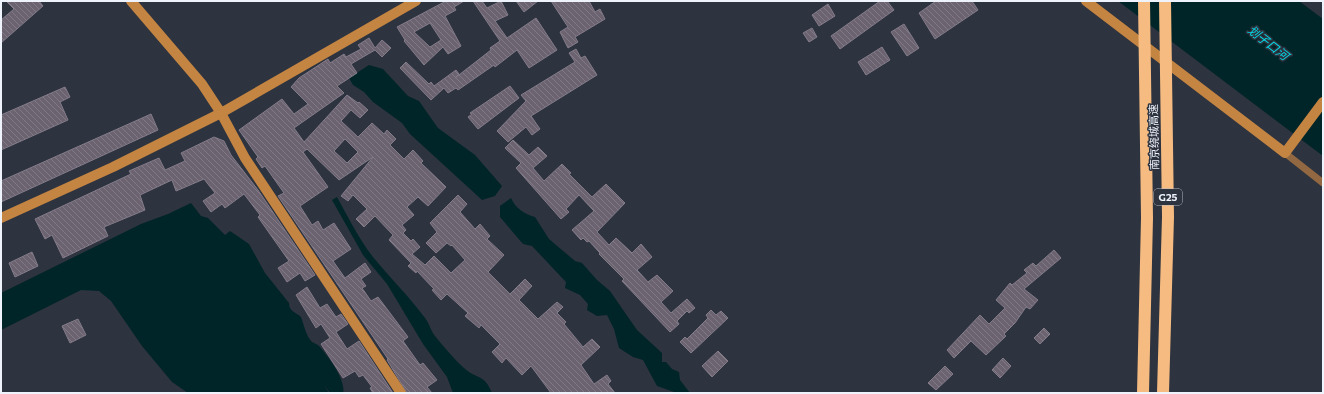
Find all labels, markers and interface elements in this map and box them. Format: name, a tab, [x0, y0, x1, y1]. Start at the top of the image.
water label: 划子口河	[1245, 22, 1293, 64]
street label: 南京绕城高速	[1146, 104, 1161, 170]
road number: G25	[1154, 189, 1182, 205]

